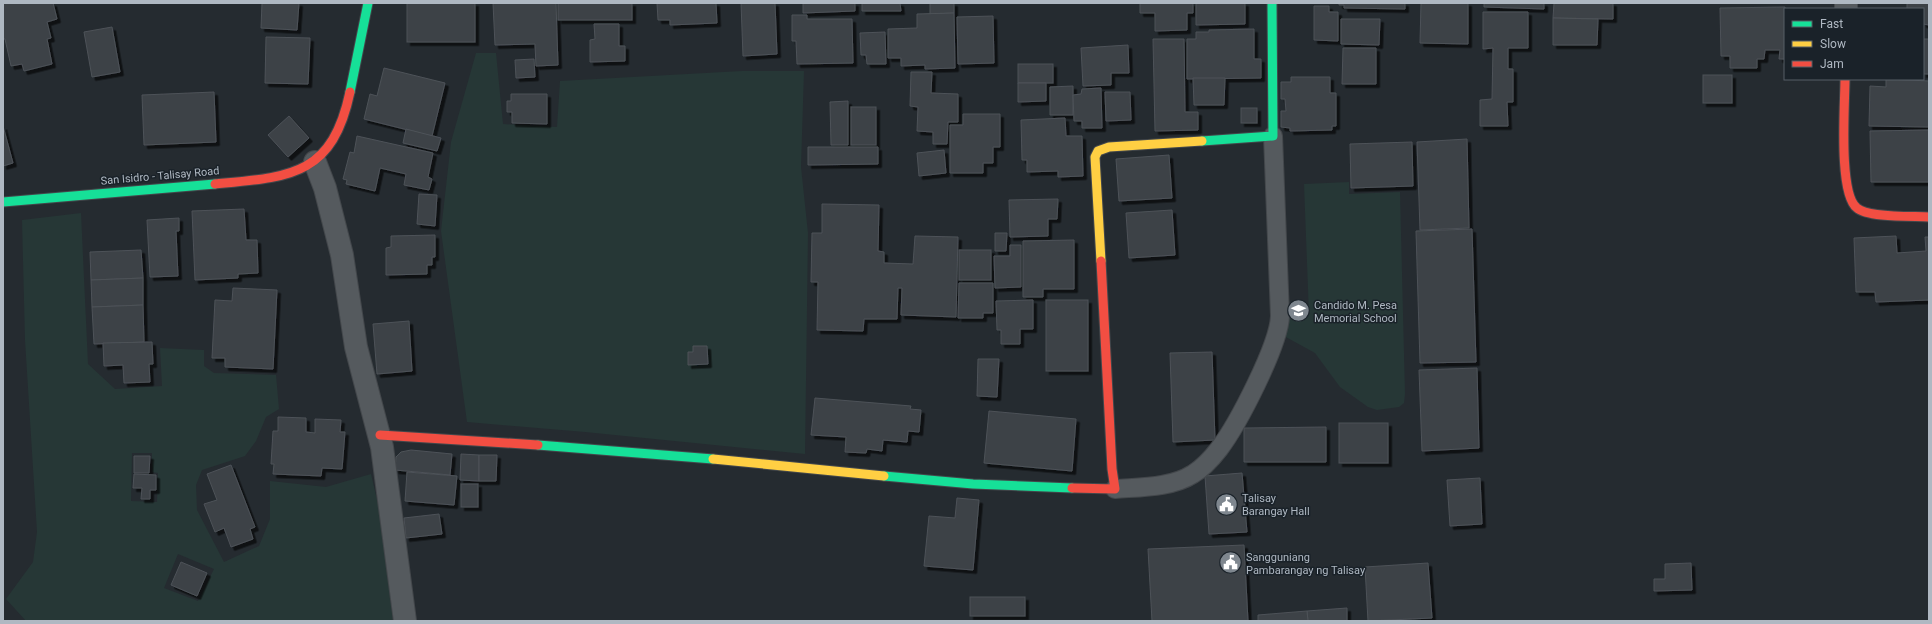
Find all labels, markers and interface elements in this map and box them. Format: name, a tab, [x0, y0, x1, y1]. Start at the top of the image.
legend	[1784, 8, 1924, 80]
text: Fast	[1820, 17, 1843, 31]
text: Slow	[1820, 37, 1846, 51]
text: Jam	[1820, 57, 1844, 71]
street label: San Isidro - Talisay Road	[100, 164, 220, 188]
school or university icon: Candido M. Pesa Memorial School	[1286, 298, 1312, 324]
place label: Candido M. Pesa Memorial School	[1314, 299, 1397, 325]
public building icon: Talisay Barangay Hall	[1213, 491, 1239, 517]
place label: Talisay Barangay Hall	[1242, 492, 1310, 518]
public building icon: Sangguniang Pambarangay ng Talisay	[1218, 550, 1244, 576]
place label: Sangguniang Pambarangay ng Talisay	[1246, 551, 1366, 577]

